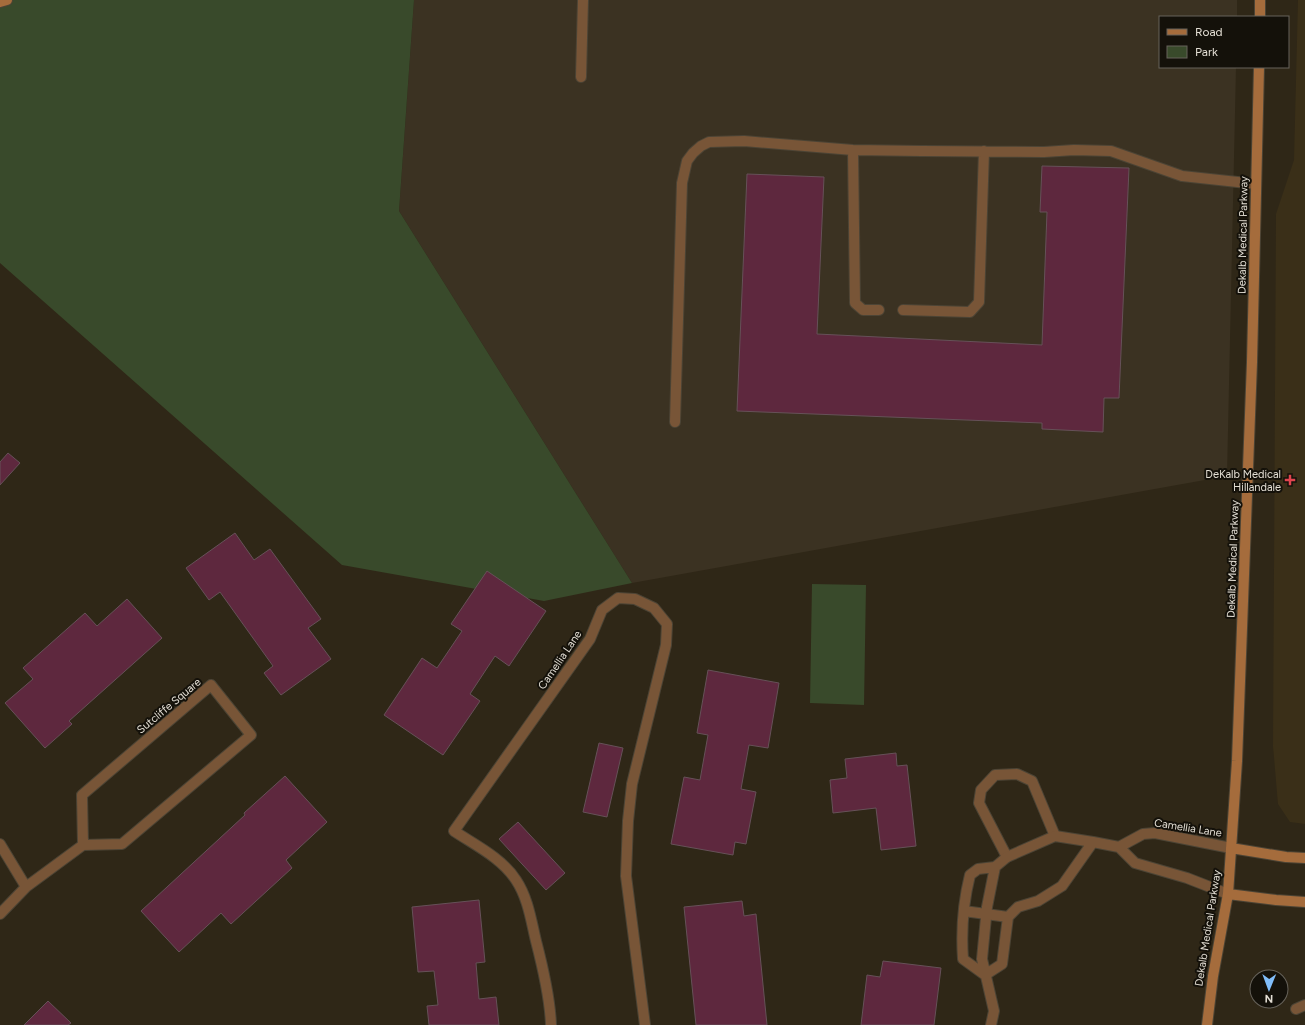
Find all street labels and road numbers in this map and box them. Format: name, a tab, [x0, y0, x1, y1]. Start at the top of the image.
street label: Dekalb Medical Parkway	[1235, 176, 1251, 294]
street label: Dekalb Medical Parkway	[1224, 500, 1242, 618]
street label: Camellia Lane	[536, 628, 584, 692]
street label: Sutcliffe Square	[134, 676, 204, 736]
street label: Camellia Lane	[1153, 816, 1223, 840]
street label: Dekalb Medical Parkway	[1192, 869, 1224, 987]

